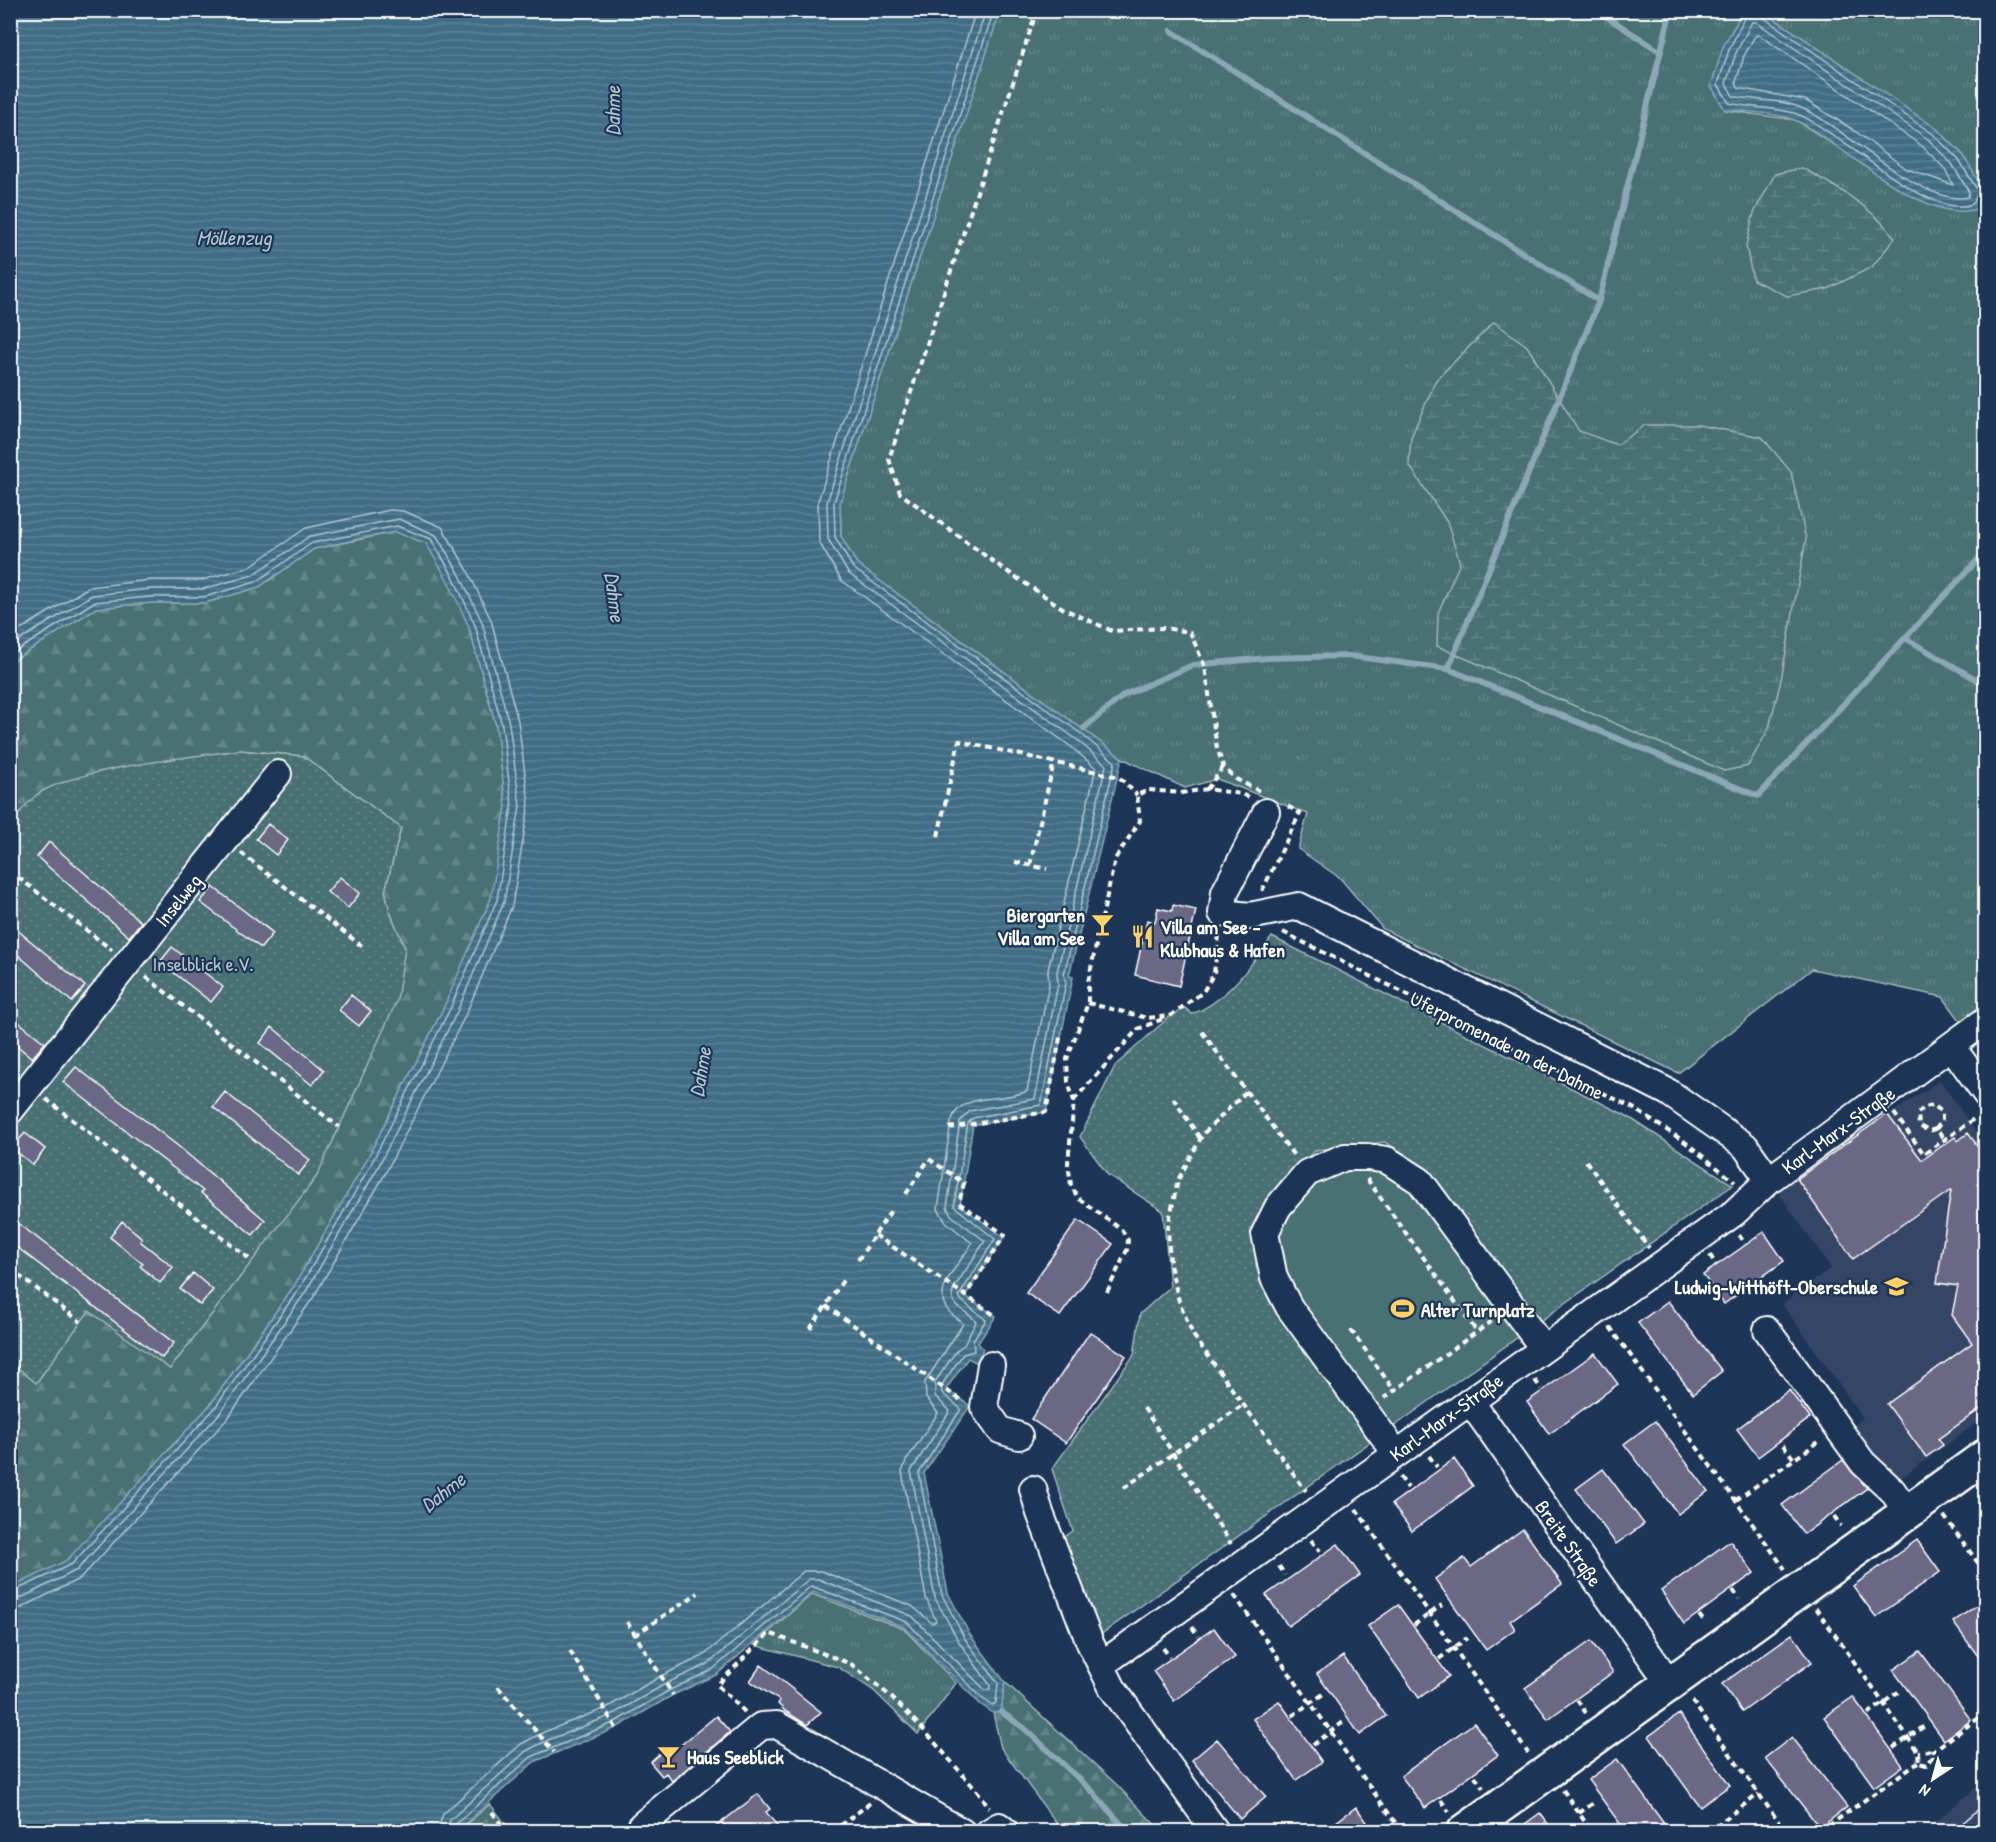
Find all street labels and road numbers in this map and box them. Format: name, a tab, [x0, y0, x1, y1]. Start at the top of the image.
street label: Inselweg	[148, 868, 208, 932]
street label: Uferpromenade an der Dahme	[1406, 984, 1608, 1106]
street label: Karl-Marx-Straße	[1776, 1080, 1900, 1180]
street label: Karl-Marx-Straße	[1384, 1367, 1508, 1467]
street label: Breite Straße	[1529, 1494, 1609, 1592]

